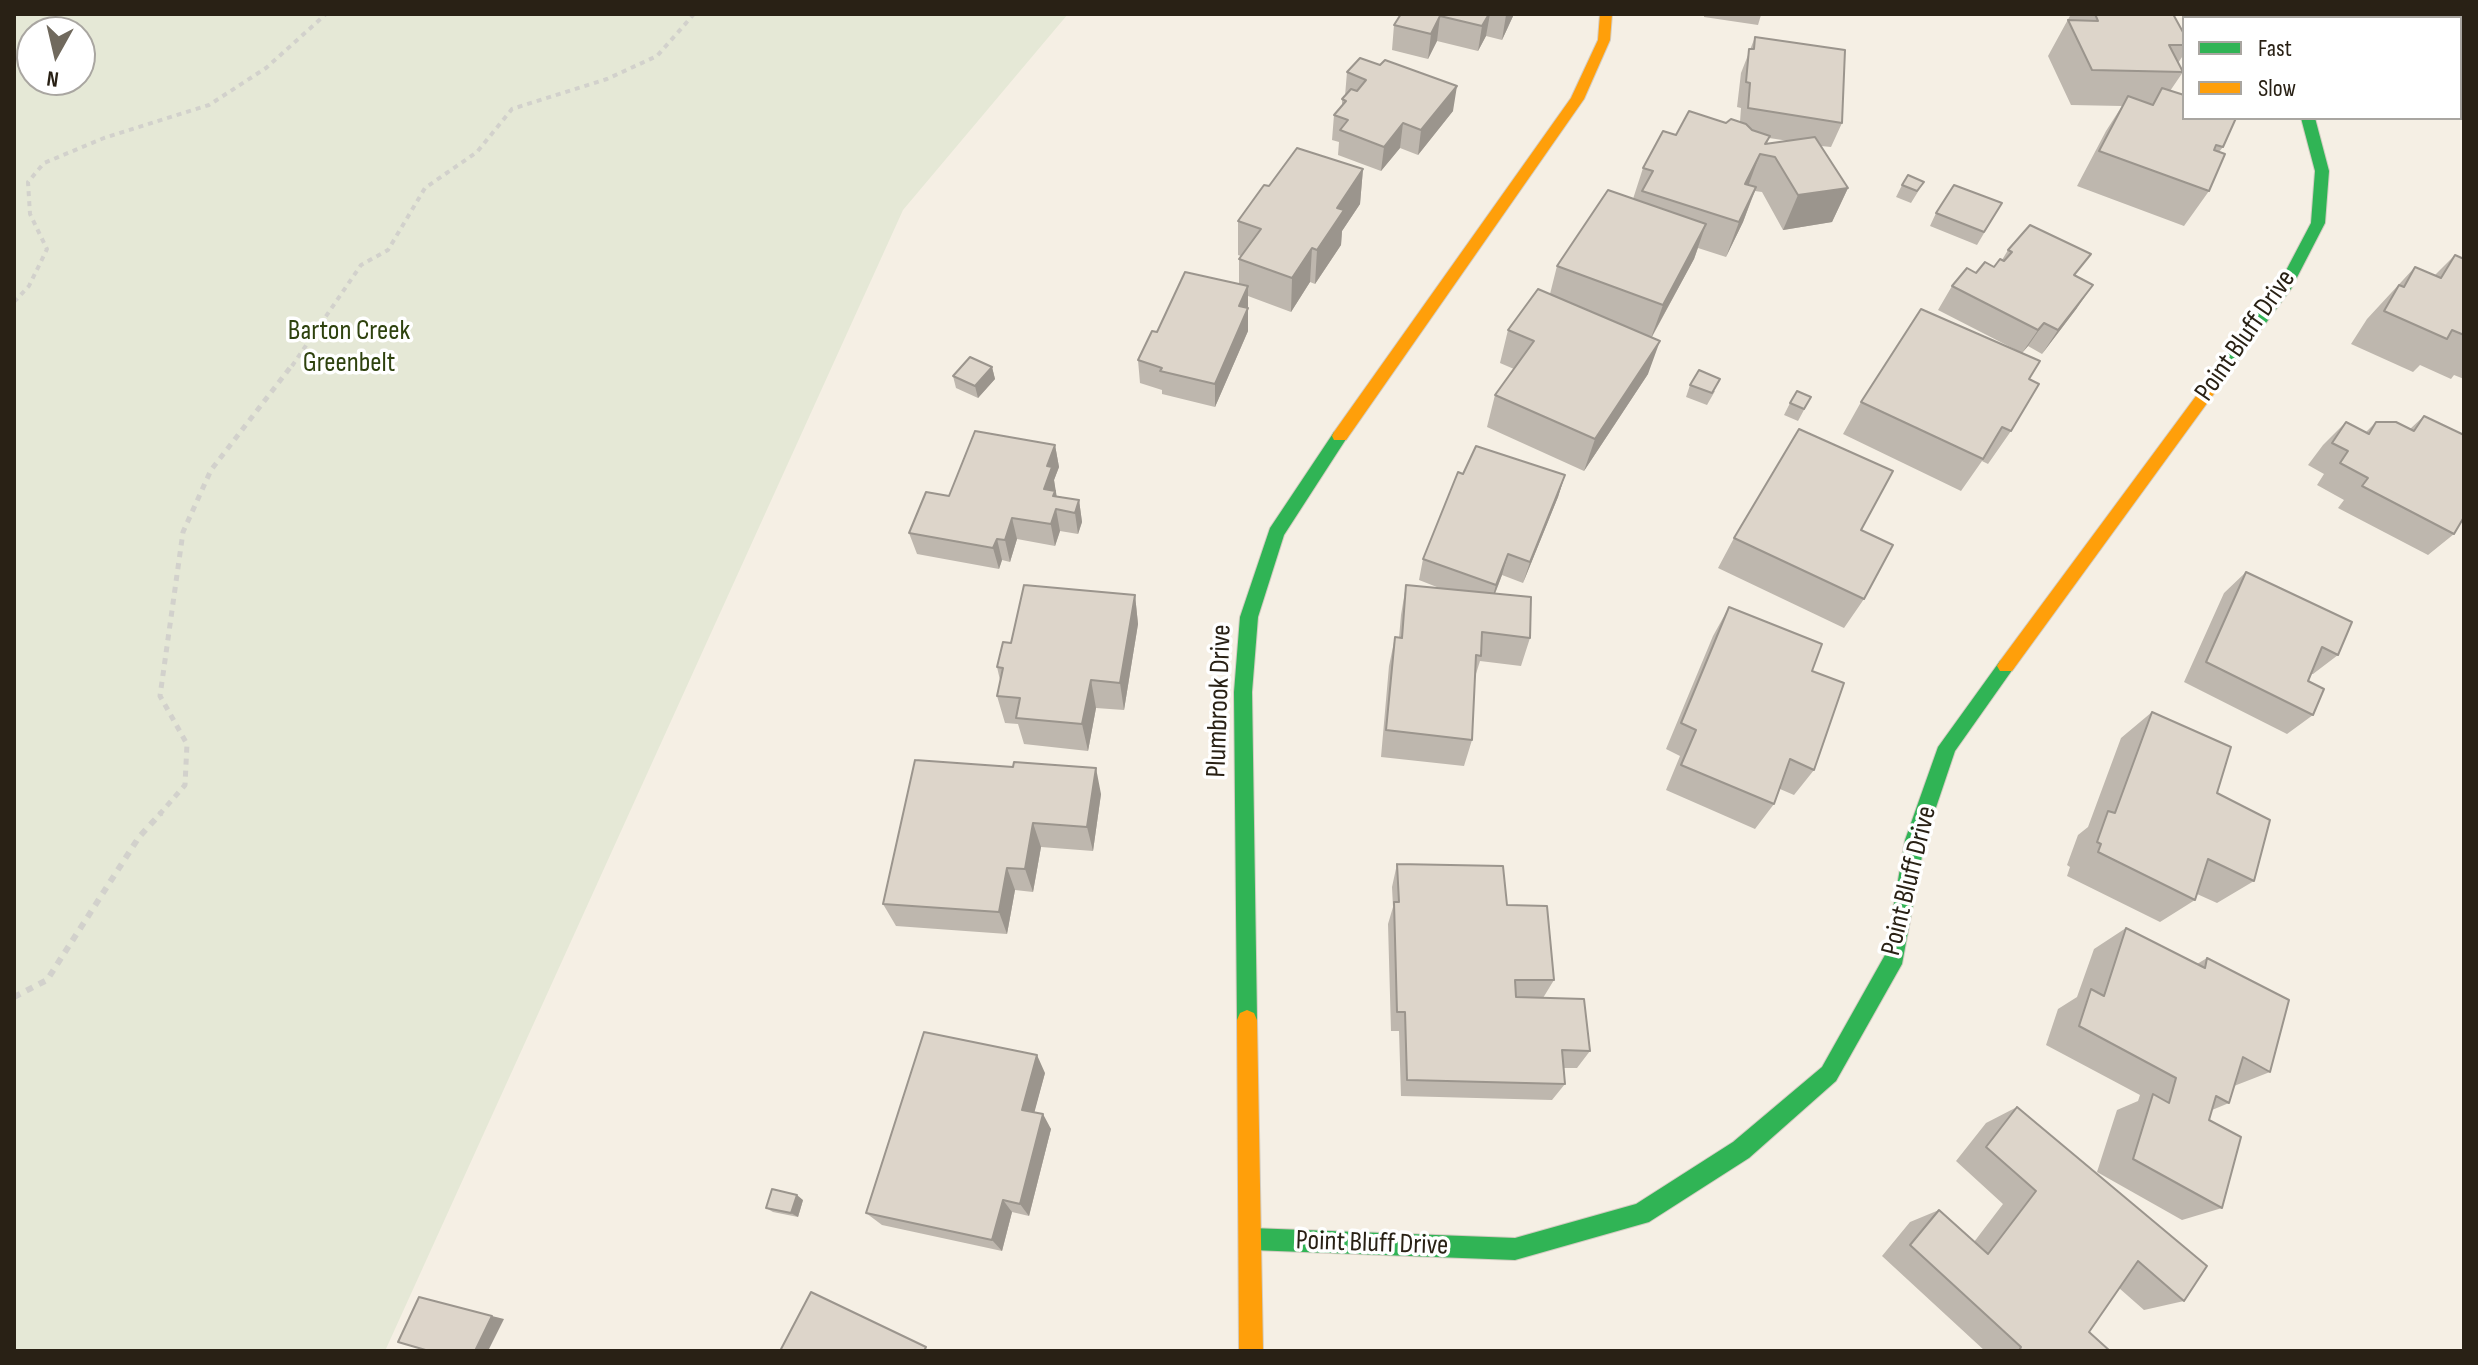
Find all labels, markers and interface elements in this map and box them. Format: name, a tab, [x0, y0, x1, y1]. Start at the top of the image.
north arrow	[16, 16, 96, 96]
legend	[2182, 16, 2462, 120]
text: Fast	[2258, 34, 2292, 63]
text: N	[45, 64, 61, 92]
text: Slow	[2258, 74, 2296, 103]
street label: Point Bluff Drive	[2188, 264, 2304, 408]
park label: Barton Creek Greenbelt	[288, 315, 410, 381]
street label: Plumbrook Drive	[1201, 624, 1239, 778]
street label: Point Bluff Drive	[1875, 803, 1945, 959]
street label: Point Bluff Drive	[1295, 1225, 1449, 1263]

